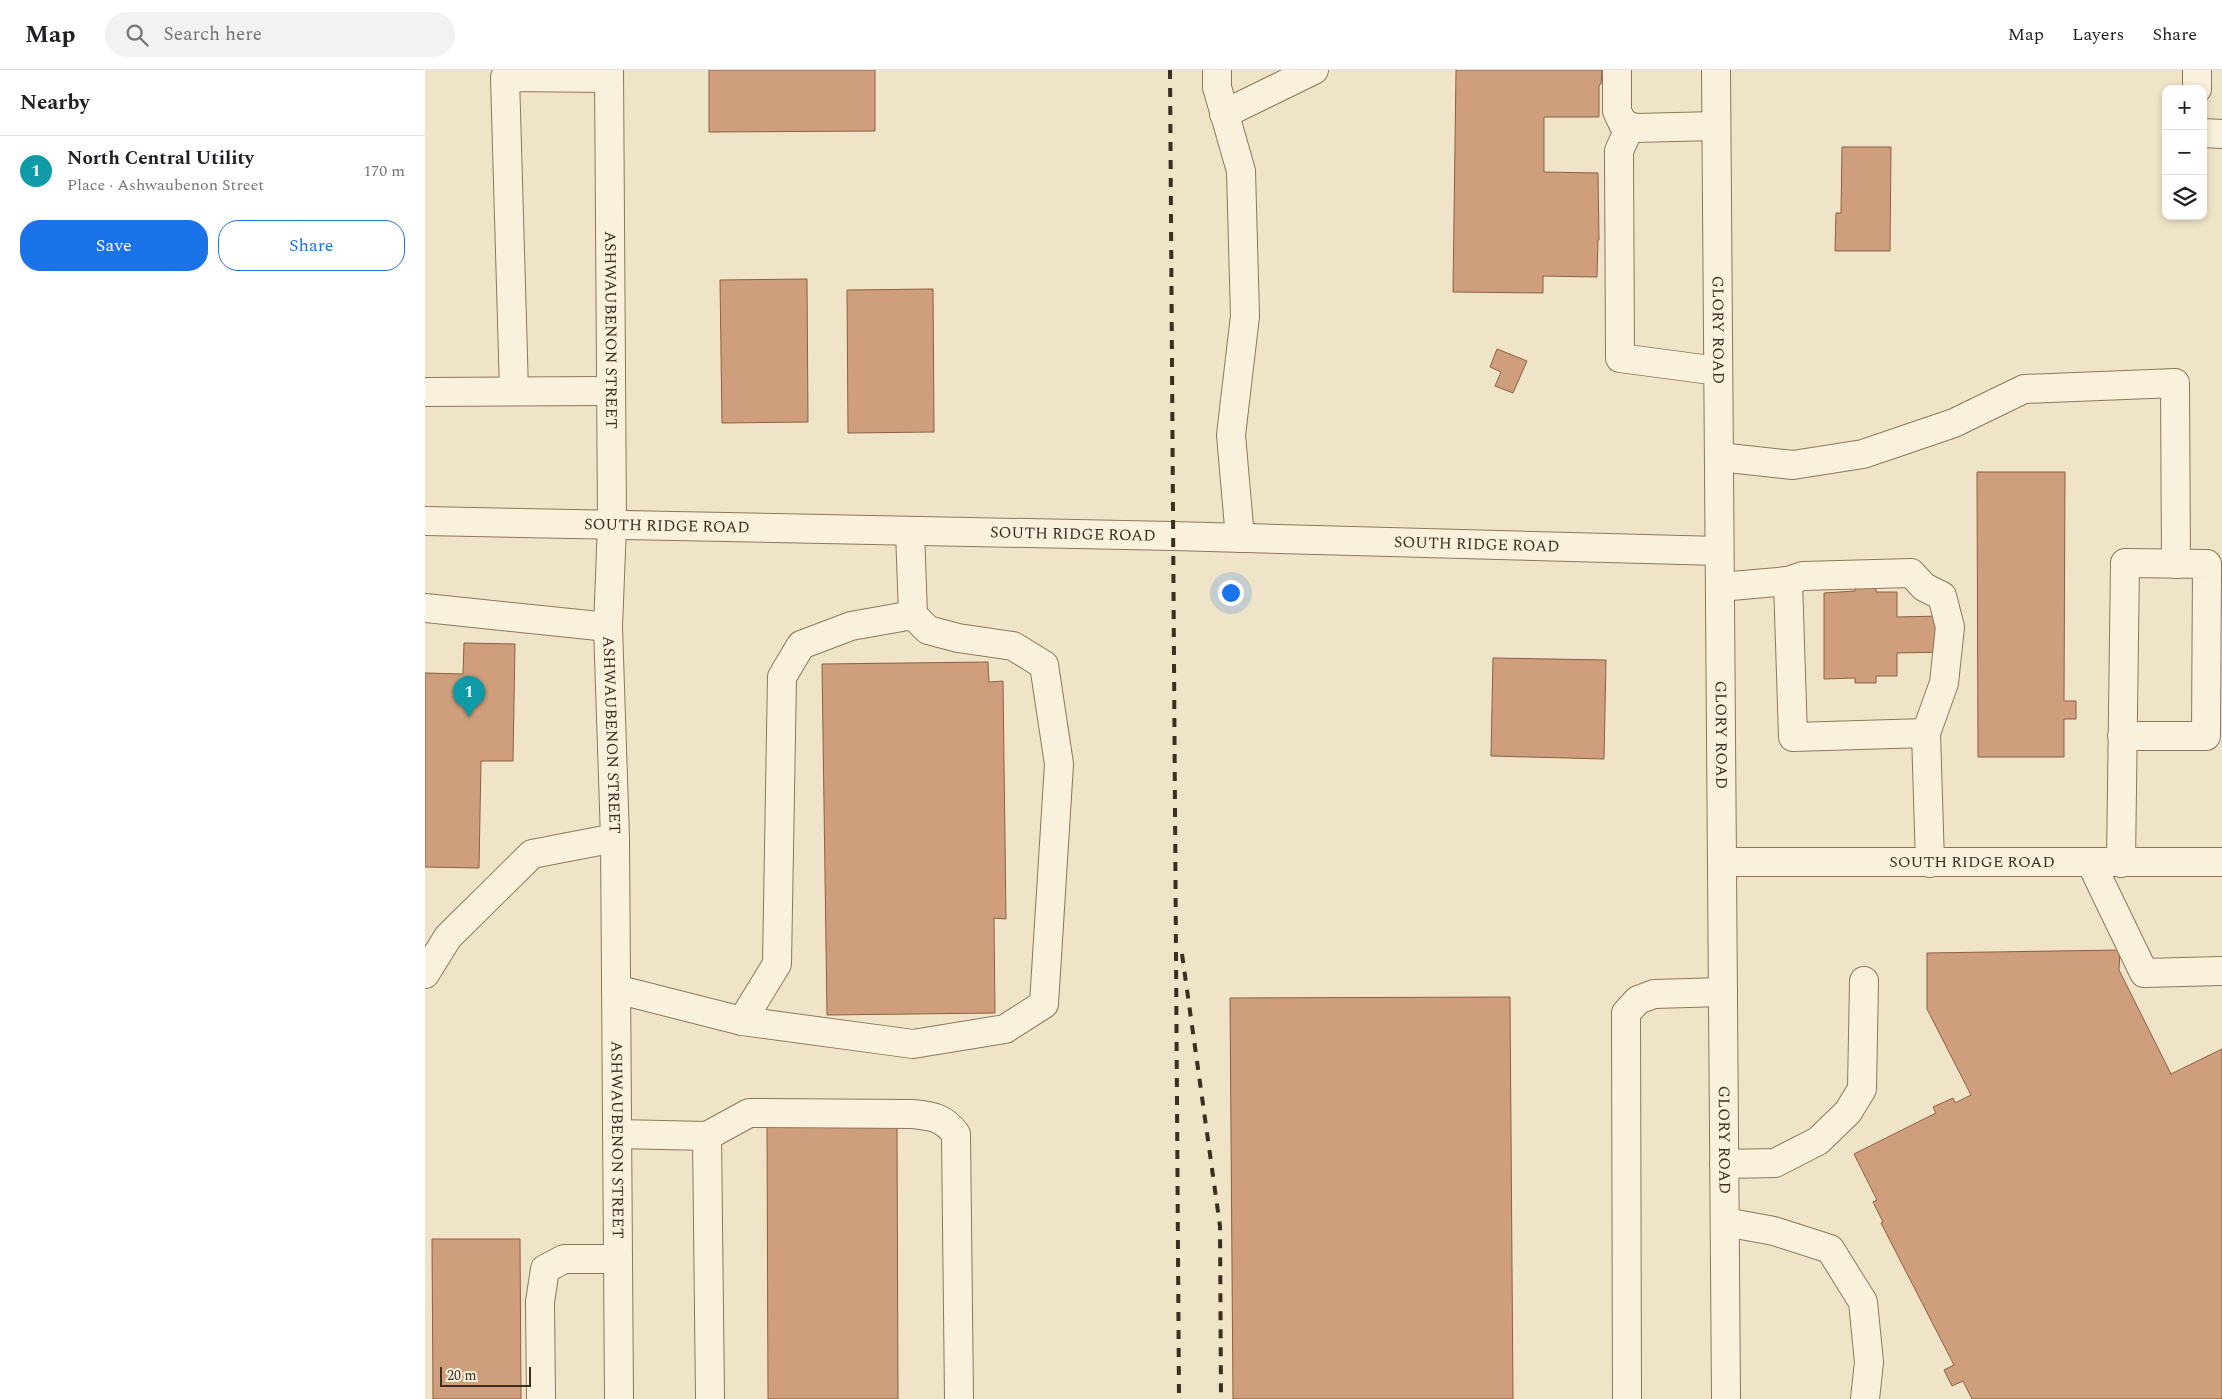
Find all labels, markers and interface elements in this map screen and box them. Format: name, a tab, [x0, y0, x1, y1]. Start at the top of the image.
search box	[105, 12, 455, 57]
text: Map	[25, 17, 75, 53]
text: Search here	[163, 20, 262, 49]
icon: search	[123, 21, 151, 49]
text: Map	[2008, 21, 2044, 48]
text: Layers	[2072, 21, 2124, 48]
text: Share	[2152, 21, 2197, 48]
map controls	[2162, 85, 2207, 220]
button: +	[2162, 85, 2207, 130]
text: Nearby	[20, 87, 90, 119]
button: −	[2162, 130, 2207, 175]
text: North Central Utility	[67, 144, 254, 173]
text: 1	[32, 159, 40, 183]
text: 170 m	[363, 159, 405, 183]
text: Place · Ashwaubenon Street	[67, 173, 264, 197]
button: layers	[2162, 175, 2207, 220]
button: Save	[20, 220, 208, 271]
button: Share	[218, 220, 405, 271]
street label: ASHWAUBENON STREET	[598, 231, 623, 429]
street label: GLORY ROAD	[1706, 276, 1730, 384]
street label: SOUTH RIDGE ROAD	[584, 512, 750, 540]
street label: SOUTH RIDGE ROAD	[990, 520, 1156, 548]
street label: SOUTH RIDGE ROAD	[1394, 530, 1560, 559]
your location	[1218, 580, 1244, 606]
street label: ASHWAUBENON STREET	[596, 636, 627, 834]
pin: 1	[453, 676, 485, 717]
street label: GLORY ROAD	[1709, 681, 1733, 789]
street label: SOUTH RIDGE ROAD	[1889, 850, 2055, 874]
street label: ASHWAUBENON STREET	[604, 1041, 630, 1239]
street label: GLORY ROAD	[1712, 1086, 1736, 1194]
scale bar	[440, 1364, 531, 1387]
text: 20 m	[447, 1365, 477, 1386]

